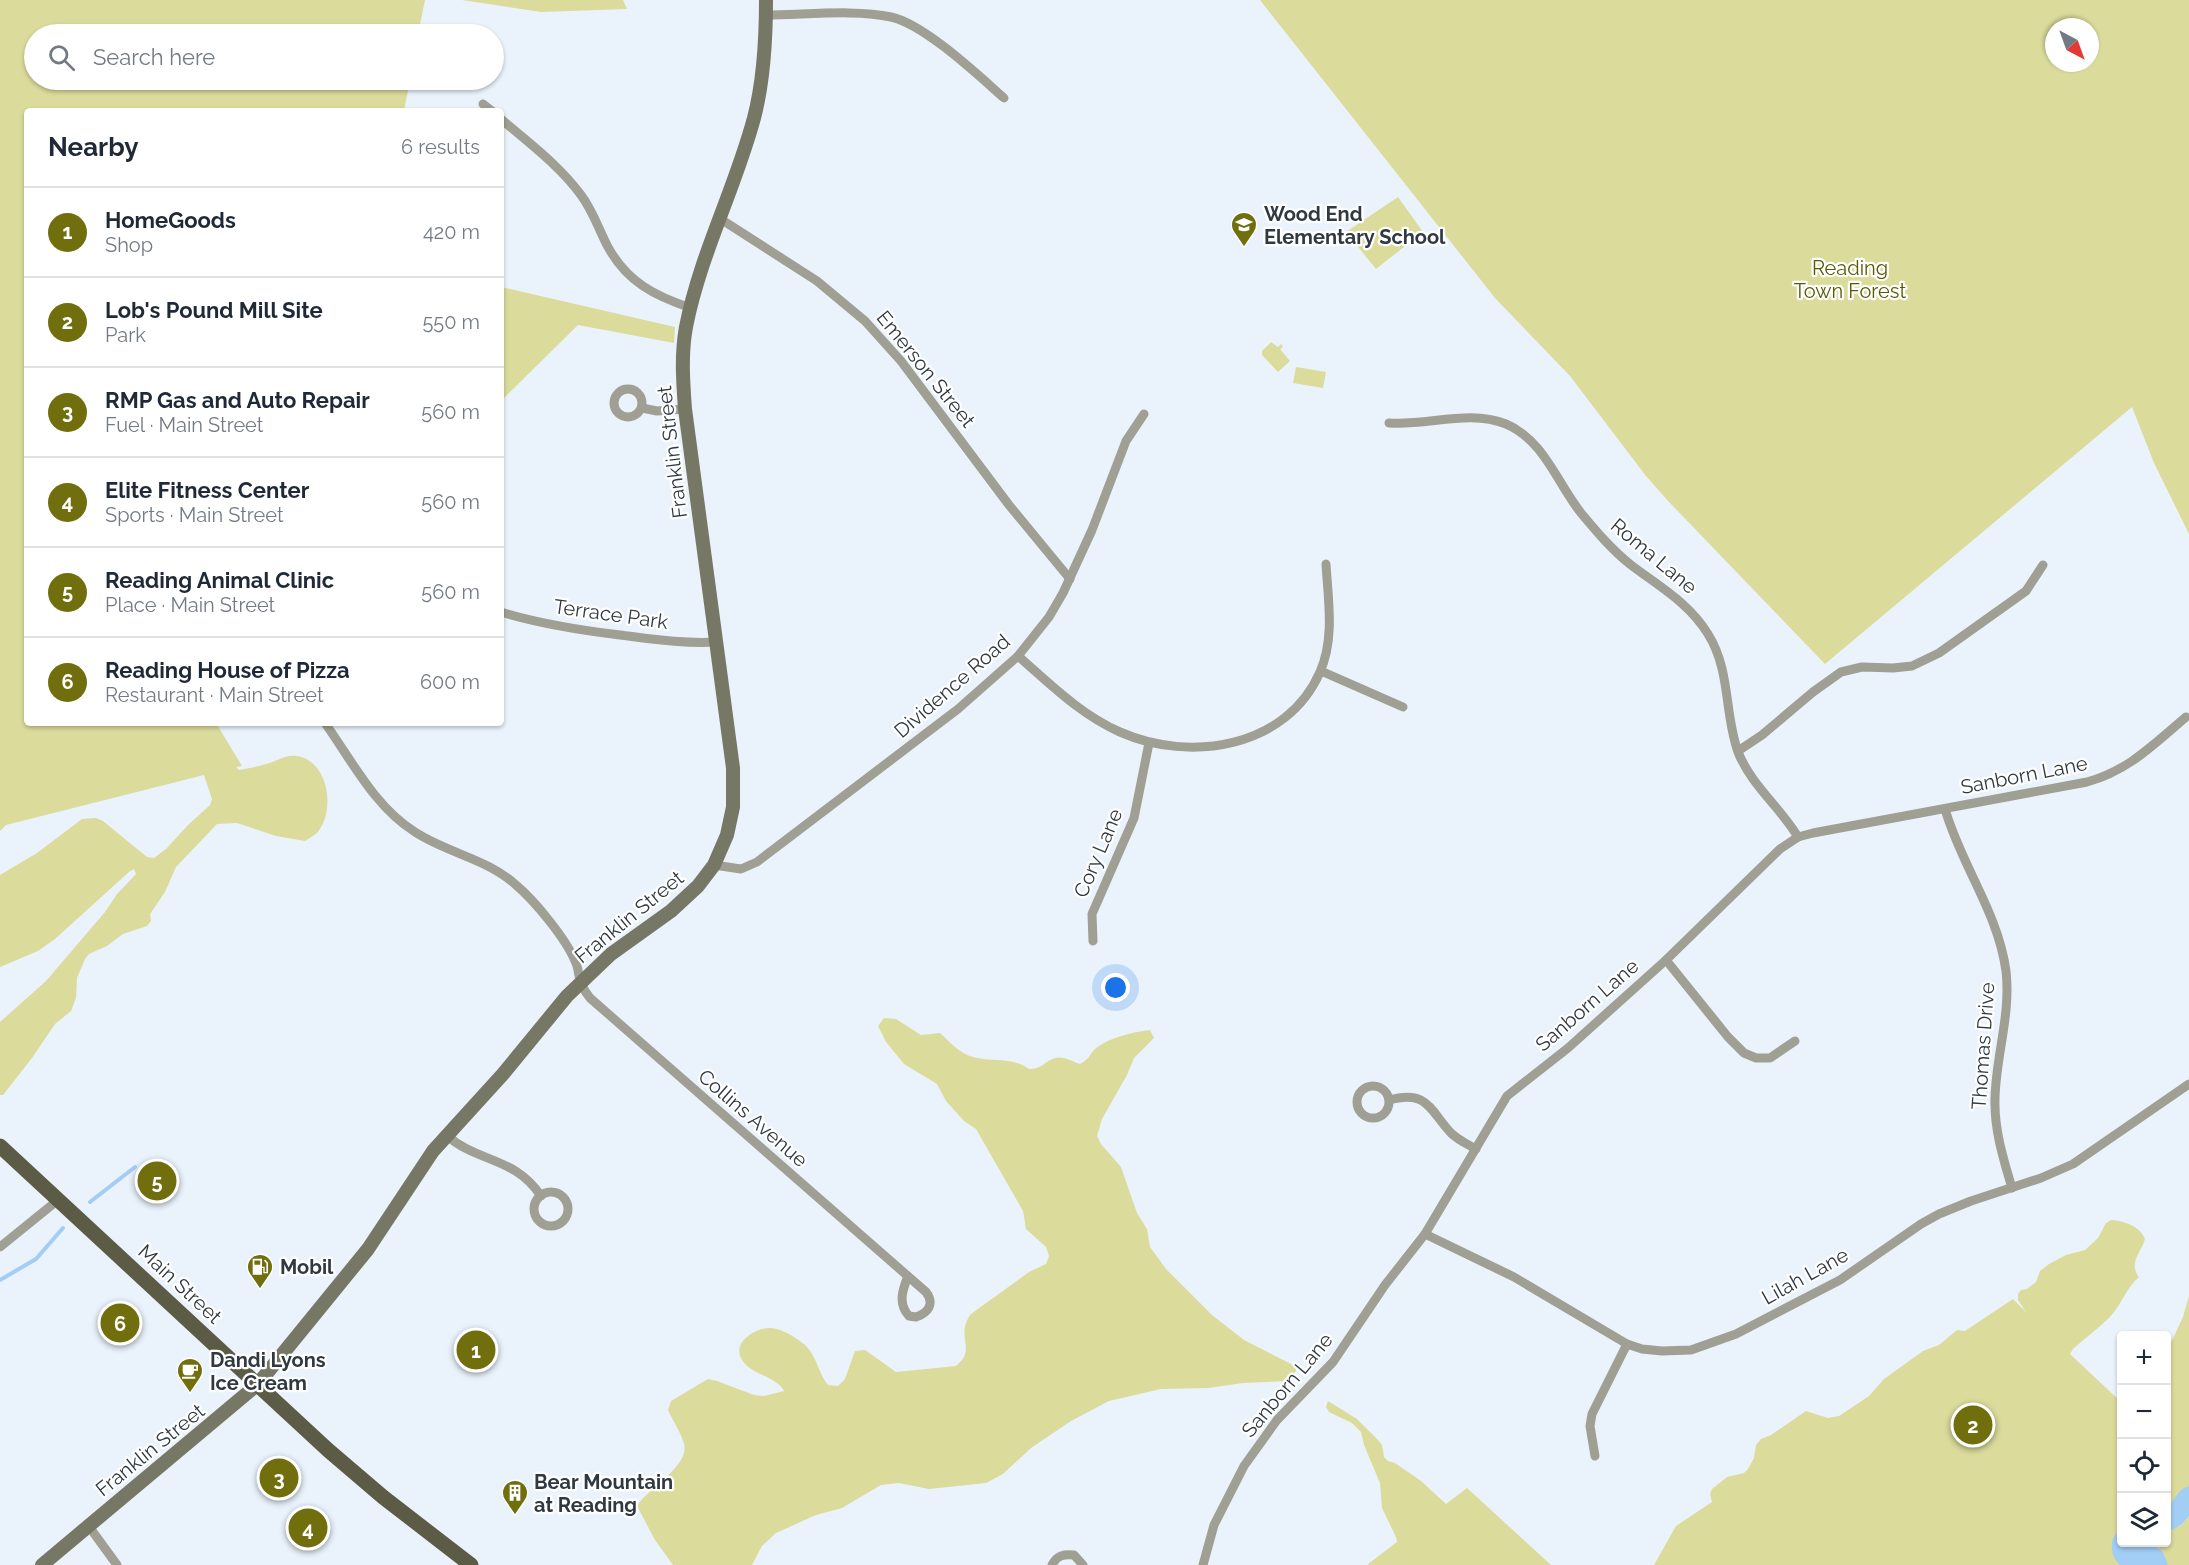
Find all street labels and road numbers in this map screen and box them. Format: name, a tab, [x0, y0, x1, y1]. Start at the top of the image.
street label: Emerson Street	[872, 306, 981, 432]
street label: Franklin Street	[652, 384, 692, 520]
street label: Roma Lane	[1606, 513, 1702, 599]
street label: Terrace Park	[552, 594, 670, 634]
street label: Dividence Road	[889, 629, 1015, 743]
street label: Sanborn Lane	[1959, 751, 2090, 799]
street label: Cory Lane	[1069, 805, 1128, 901]
street label: Franklin Street	[570, 866, 689, 968]
street label: Sanborn Lane	[1531, 954, 1644, 1056]
street label: Thomas Drive	[1967, 981, 1999, 1110]
street label: Collins Avenue	[693, 1064, 813, 1172]
street label: Main Street	[133, 1239, 227, 1329]
street label: Lilah Lane	[1758, 1242, 1853, 1310]
street label: Sanborn Lane	[1236, 1328, 1338, 1442]
street label: Franklin Street	[91, 1399, 210, 1501]

